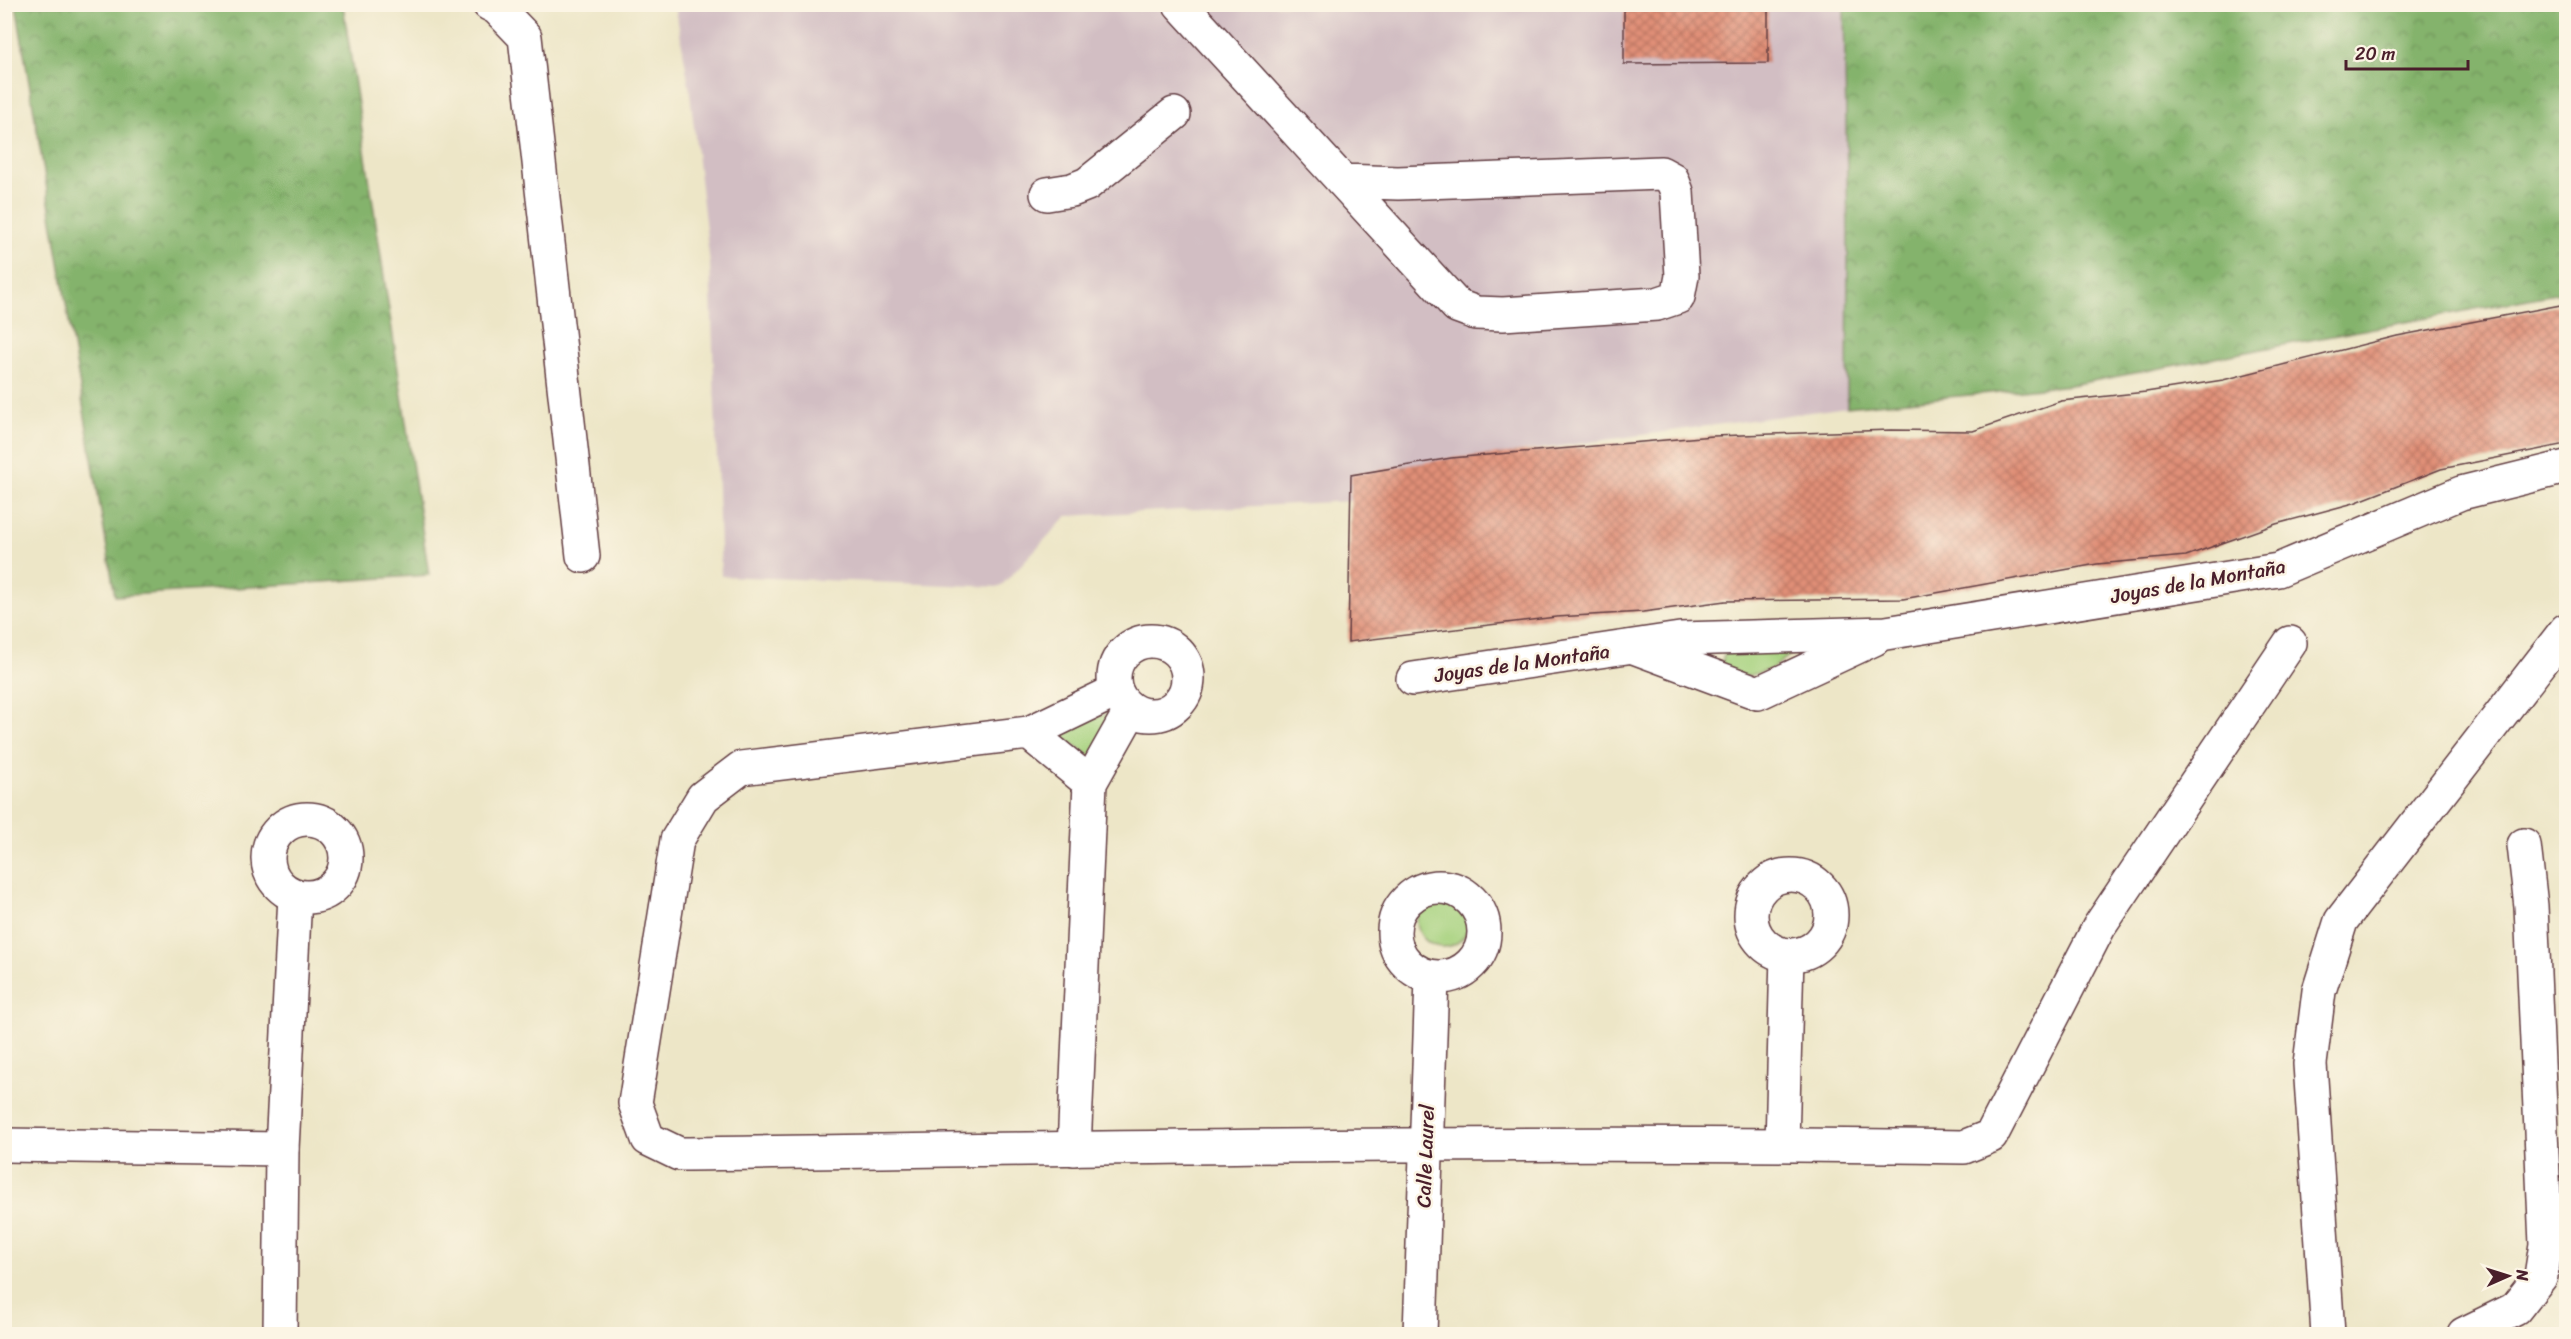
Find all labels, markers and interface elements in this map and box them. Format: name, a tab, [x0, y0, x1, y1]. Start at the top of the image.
scale bar	[2346, 33, 2468, 71]
text: 20 m	[2355, 38, 2395, 70]
street label: Joyas de la Montaña	[2107, 549, 2288, 614]
street label: Joyas de la Montaña	[1431, 634, 1612, 693]
street label: Calle Laurel	[1406, 1102, 1445, 1208]
north arrow	[2478, 1246, 2538, 1306]
text: N	[2508, 1268, 2537, 1282]

